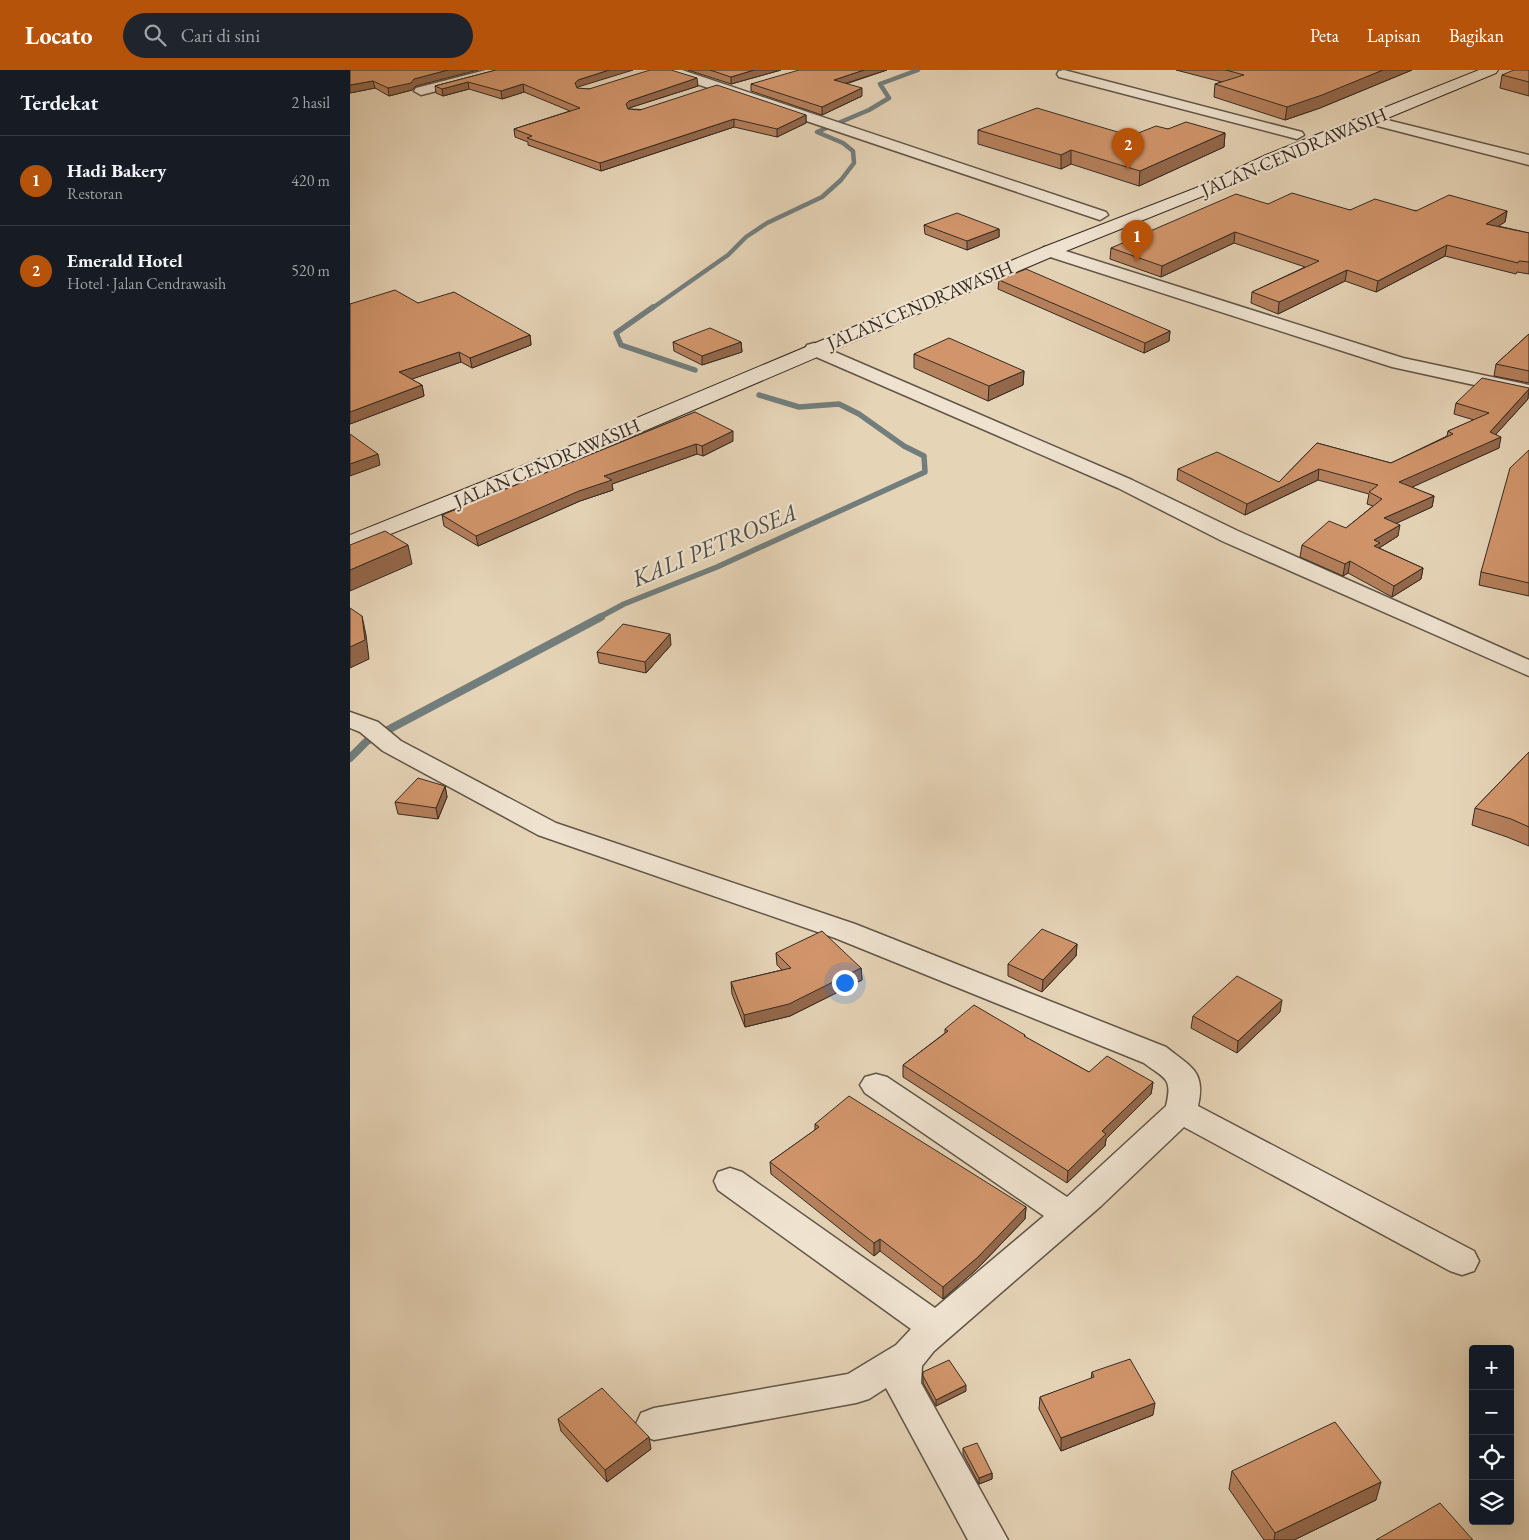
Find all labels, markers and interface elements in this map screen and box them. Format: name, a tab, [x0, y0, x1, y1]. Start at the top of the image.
search box	[123, 13, 473, 58]
text: Locato	[25, 20, 93, 51]
icon: search	[141, 21, 169, 49]
text: Cari di sini	[181, 23, 260, 48]
text: Peta	[1310, 24, 1339, 47]
text: Lapisan	[1367, 24, 1421, 47]
text: Bagikan	[1449, 24, 1504, 47]
text: Terdekat	[20, 89, 98, 116]
text: 2 hasil	[292, 92, 330, 113]
street label: JALAN CENDRAWASIH	[1195, 101, 1391, 203]
pin: 2	[1112, 128, 1144, 169]
text: Hadi Bakery	[67, 158, 166, 183]
text: 1	[32, 170, 40, 191]
text: 420 m	[291, 170, 330, 191]
text: Restoran	[67, 183, 123, 204]
pin: 1	[1121, 220, 1153, 261]
text: Emerald Hotel	[67, 248, 183, 273]
street label: JALAN CENDRAWASIH	[821, 254, 1017, 356]
text: 2	[32, 260, 40, 281]
text: 520 m	[291, 260, 330, 281]
text: Hotel · Jalan Cendrawasih	[67, 273, 226, 294]
street label: JALAN CENDRAWASIH	[448, 412, 644, 514]
water label: KALI PETROSEA	[626, 496, 801, 594]
your location	[832, 970, 858, 996]
map controls	[1469, 1345, 1514, 1525]
button: +	[1469, 1345, 1514, 1390]
button: −	[1469, 1390, 1514, 1435]
button: locate	[1469, 1435, 1514, 1480]
button: layers	[1469, 1480, 1514, 1525]

